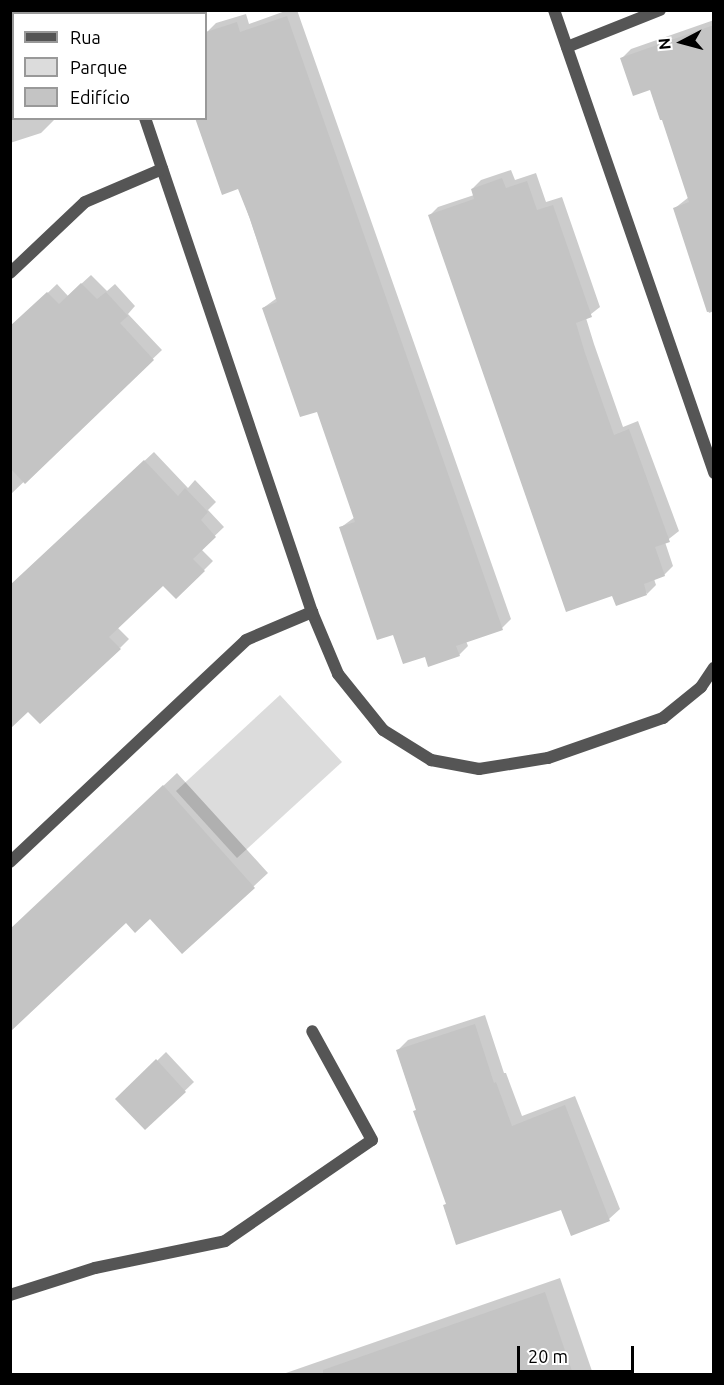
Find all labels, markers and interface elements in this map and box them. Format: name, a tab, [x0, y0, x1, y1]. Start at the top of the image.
legend	[12, 12, 207, 120]
north arrow	[652, 12, 712, 72]
text: Rua	[70, 27, 101, 47]
text: N	[655, 37, 674, 51]
text: Parque	[70, 57, 127, 77]
text: Edifício	[70, 87, 130, 107]
scale bar	[520, 1334, 637, 1372]
text: 20 m	[528, 1346, 568, 1366]

